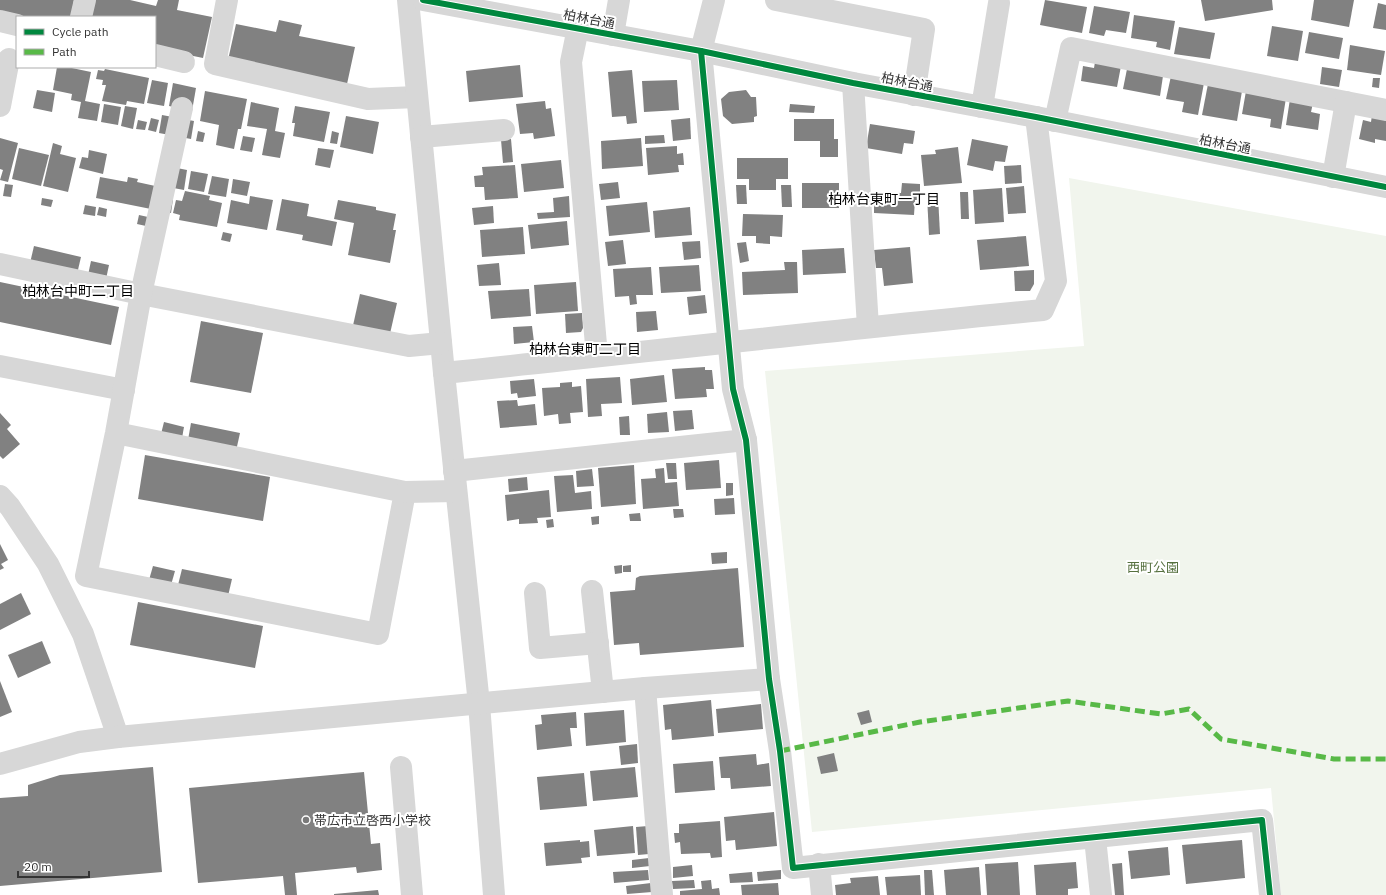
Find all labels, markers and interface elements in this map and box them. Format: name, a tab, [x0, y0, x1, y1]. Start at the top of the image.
street label: 柏林台通	[562, 6, 616, 32]
legend	[16, 16, 156, 68]
text: Cycle path	[52, 24, 109, 39]
text: Path	[52, 44, 77, 59]
street label: 柏林台通	[880, 69, 934, 95]
street label: 柏林台通	[1198, 131, 1252, 157]
district label: 柏林台東町一丁目	[828, 190, 940, 208]
district label: 柏林台中町二丁目	[22, 282, 134, 300]
district label: 柏林台東町二丁目	[529, 340, 641, 358]
park label: 西町公園	[1127, 559, 1179, 576]
place label: 帯広市立啓西小学校	[314, 812, 431, 829]
marker: 帯広市立啓西小学校	[301, 815, 311, 825]
scale bar	[18, 853, 89, 879]
text: 20 m	[24, 859, 52, 874]

